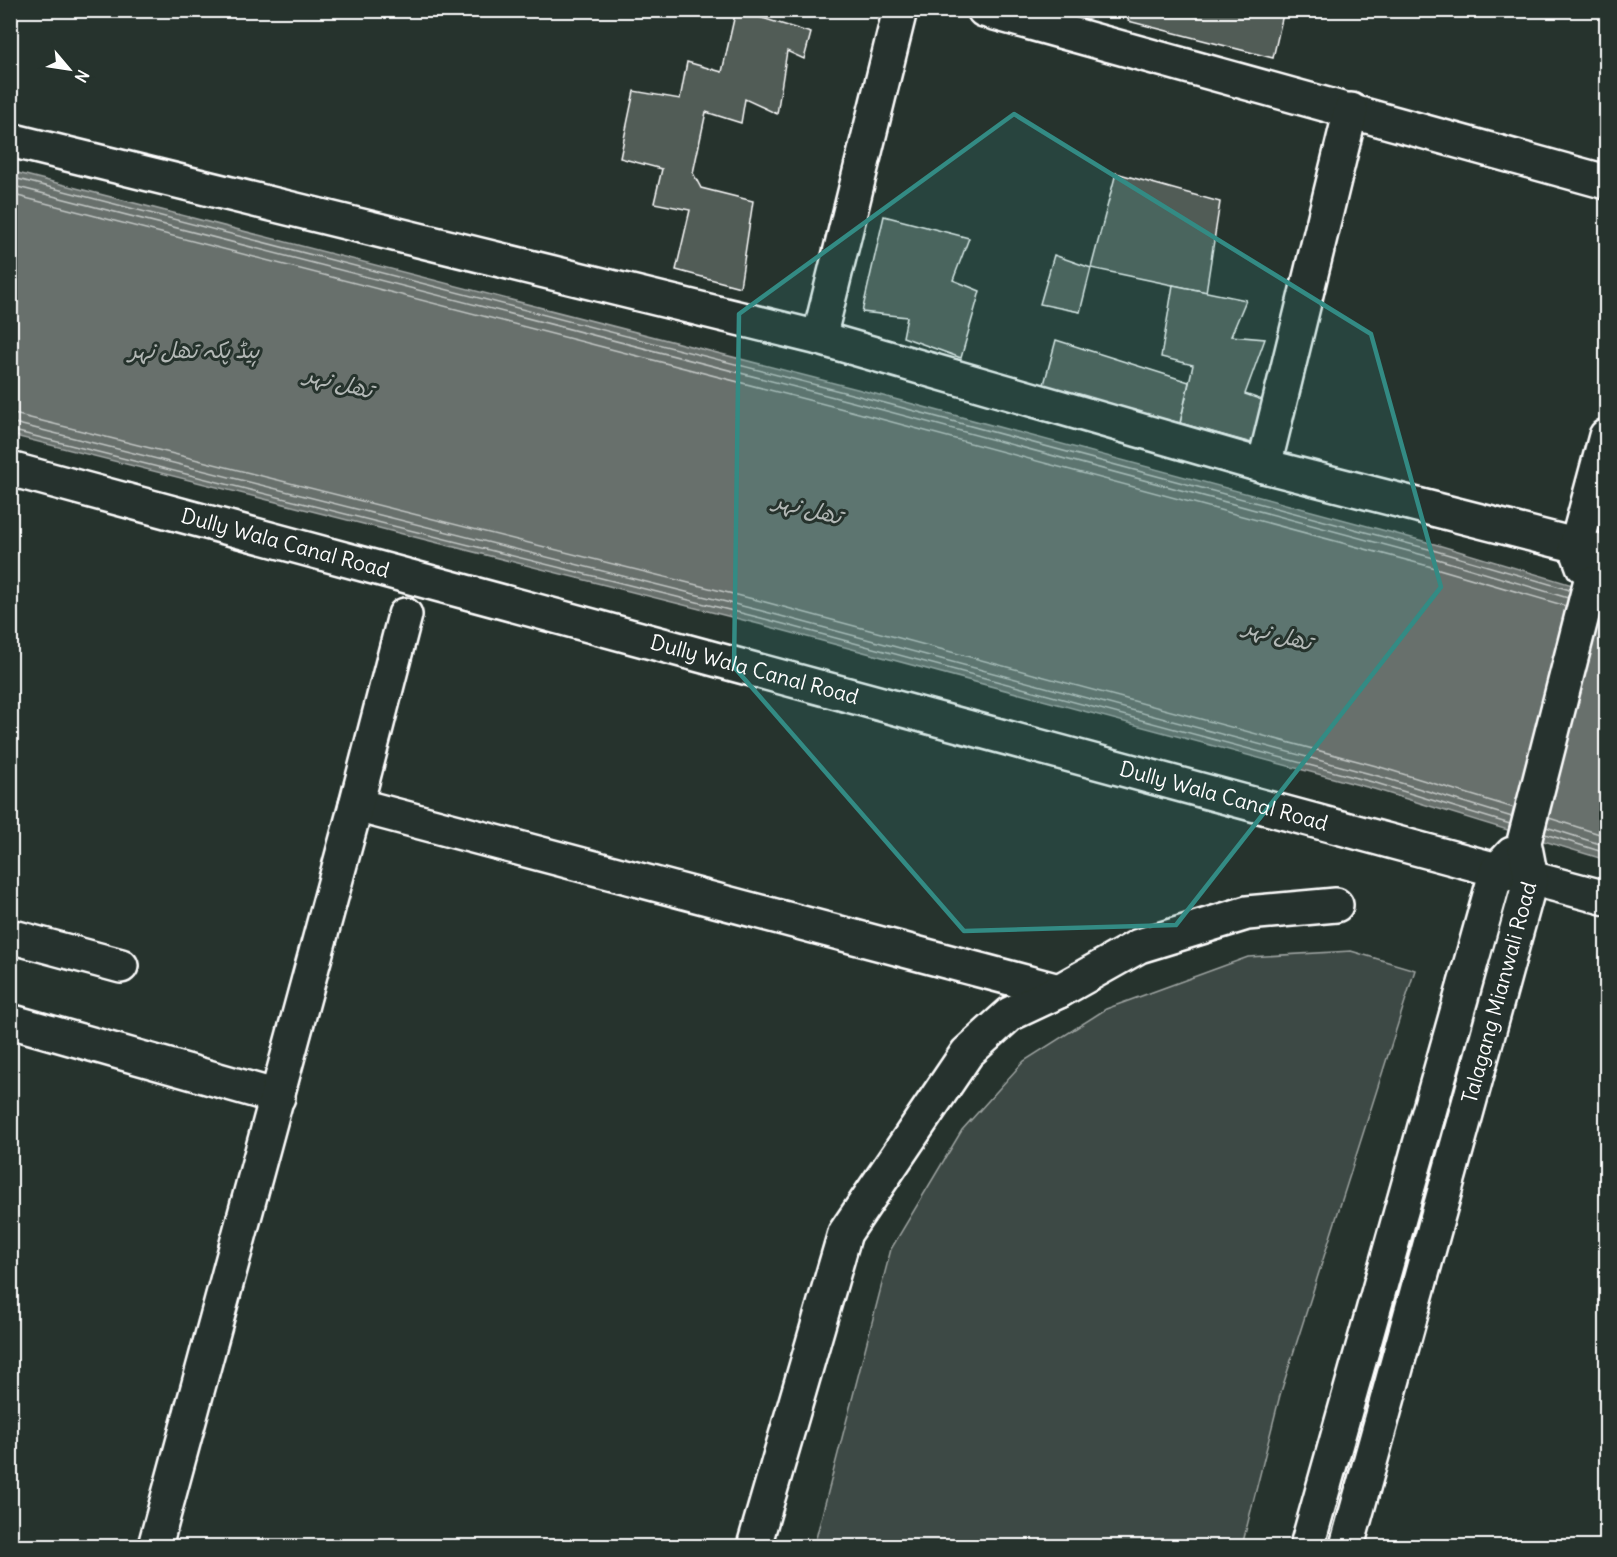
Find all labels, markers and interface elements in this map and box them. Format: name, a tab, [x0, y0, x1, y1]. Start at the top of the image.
north arrow	[39, 39, 99, 99]
text: N	[71, 67, 94, 86]
water label: ہیڈ پکہ تھل نہر	[126, 336, 260, 367]
water label: تھل نہر	[299, 359, 379, 406]
water label: تھل نہر	[768, 485, 848, 532]
street label: Dully Wala Canal Road	[178, 502, 392, 584]
water label: تھل نہر	[1238, 611, 1318, 658]
street label: Dully Wala Canal Road	[647, 628, 862, 710]
street label: Dully Wala Canal Road	[1117, 755, 1331, 837]
street label: Talagang Mianwali Road	[1456, 879, 1542, 1106]

